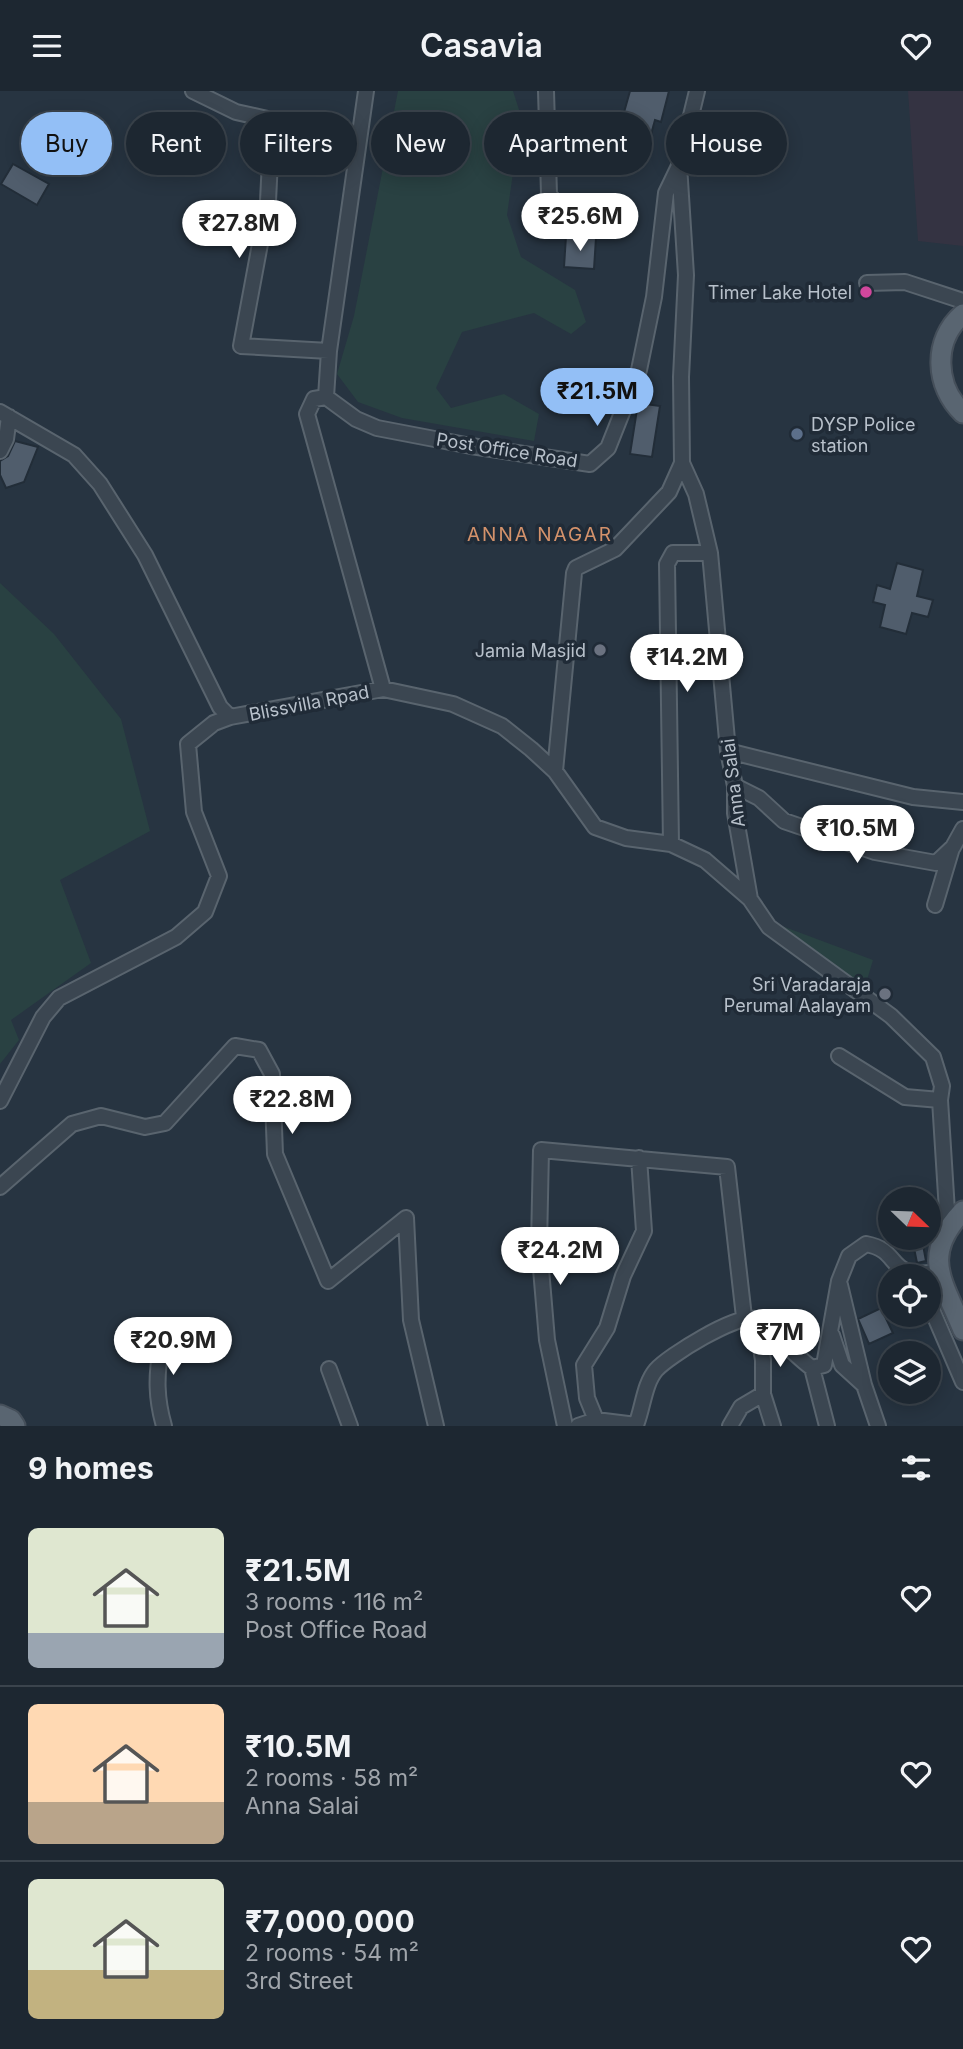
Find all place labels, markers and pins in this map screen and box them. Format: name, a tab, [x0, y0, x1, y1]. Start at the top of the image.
pin: ₹25.6M	[523, 193, 637, 253]
pin: ₹27.8M	[182, 201, 296, 260]
place label: Timer Lake Hotel	[708, 282, 852, 303]
marker: Timer Lake Hotel	[858, 284, 874, 300]
pin: ₹21.5M	[540, 369, 654, 428]
place label: DYSP Police station	[811, 414, 915, 456]
marker: DYSP Police station	[789, 426, 805, 442]
pin: ₹14.2M	[630, 635, 744, 694]
place label: Jamia Masjid	[475, 640, 586, 661]
marker: Jamia Masjid	[592, 642, 608, 658]
pin: ₹10.5M	[800, 805, 914, 865]
place label: Sri Varadaraja Perumal Aalayam	[724, 974, 871, 1016]
marker: Sri Varadaraja Perumal Aalayam	[877, 986, 893, 1002]
pin: ₹22.8M	[235, 1077, 349, 1136]
pin: ₹24.2M	[503, 1227, 617, 1287]
pin: ₹7M	[746, 1309, 814, 1369]
pin: ₹20.9M	[116, 1317, 230, 1377]

